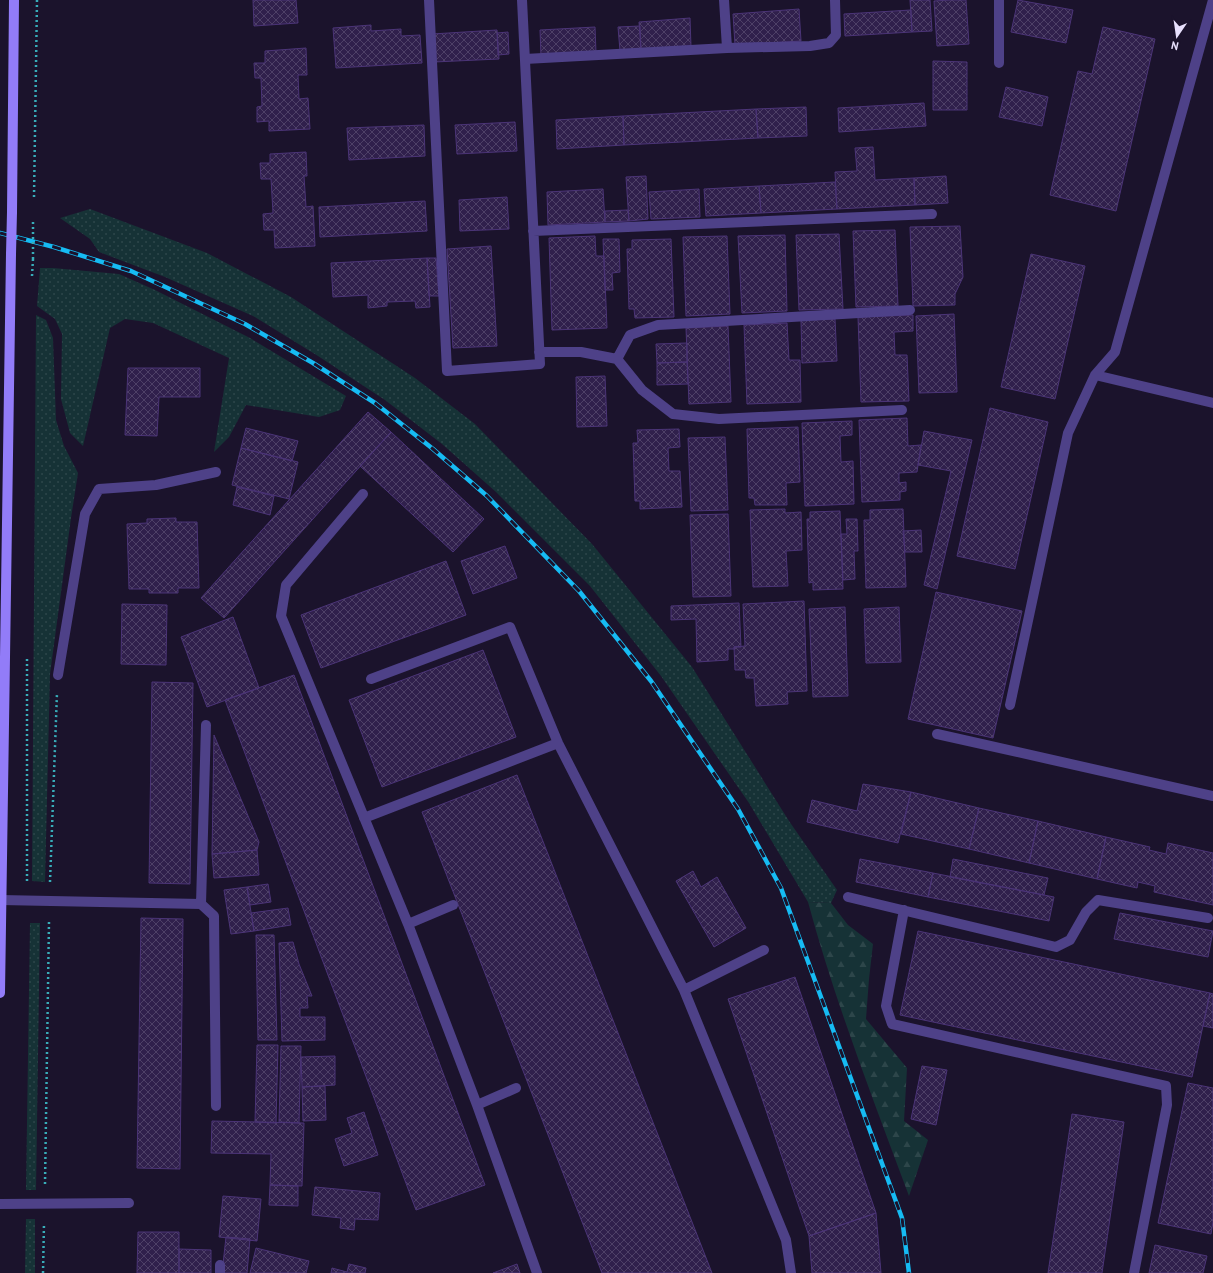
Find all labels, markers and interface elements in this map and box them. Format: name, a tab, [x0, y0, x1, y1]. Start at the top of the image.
north arrow	[1157, 16, 1197, 56]
text: N	[1170, 38, 1180, 53]

